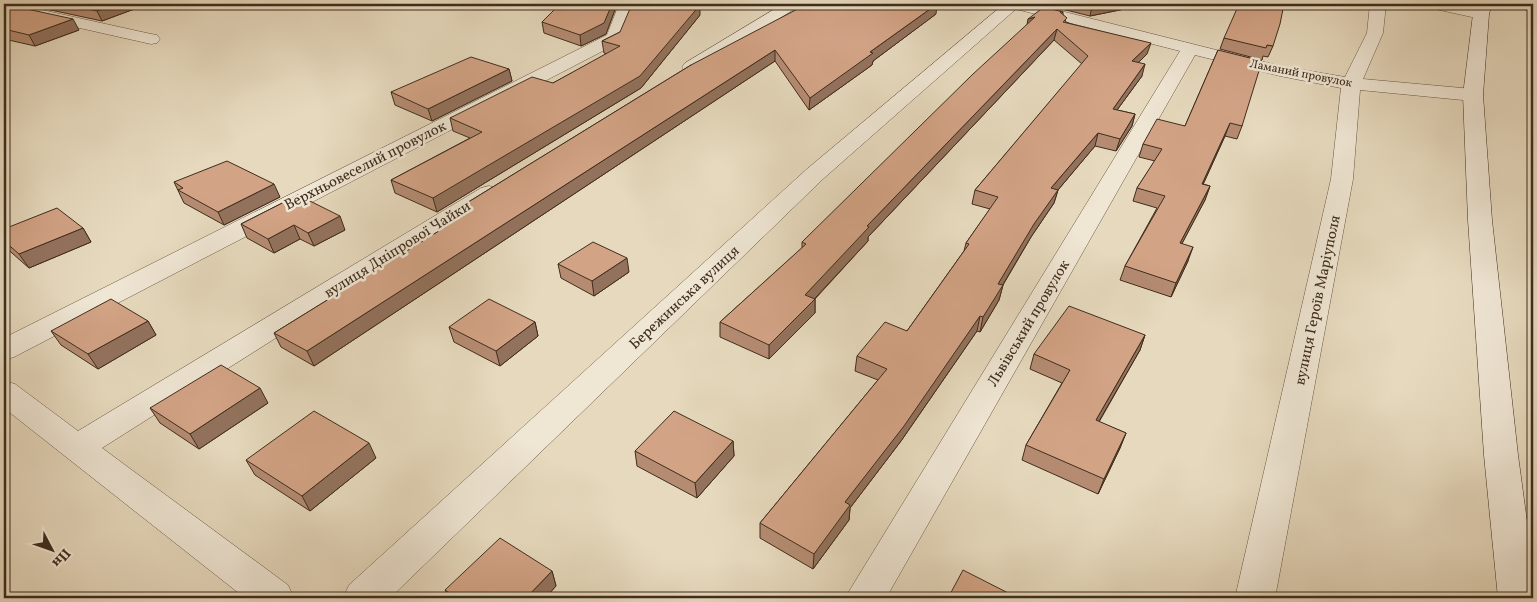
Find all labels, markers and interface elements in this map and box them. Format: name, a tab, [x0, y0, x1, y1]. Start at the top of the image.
street label: Ламаний провулок	[1248, 56, 1354, 92]
street label: Верхньовеселий провулок	[281, 116, 450, 216]
street label: вулиця Дніпрової Чайки	[320, 197, 475, 304]
street label: вулиця Героїв Маріуполя	[1290, 213, 1347, 387]
street label: Бережинська вулиця	[625, 241, 745, 355]
street label: Львівський провулок	[983, 256, 1076, 391]
north arrow	[28, 524, 78, 574]
text: Пн	[47, 544, 74, 571]

